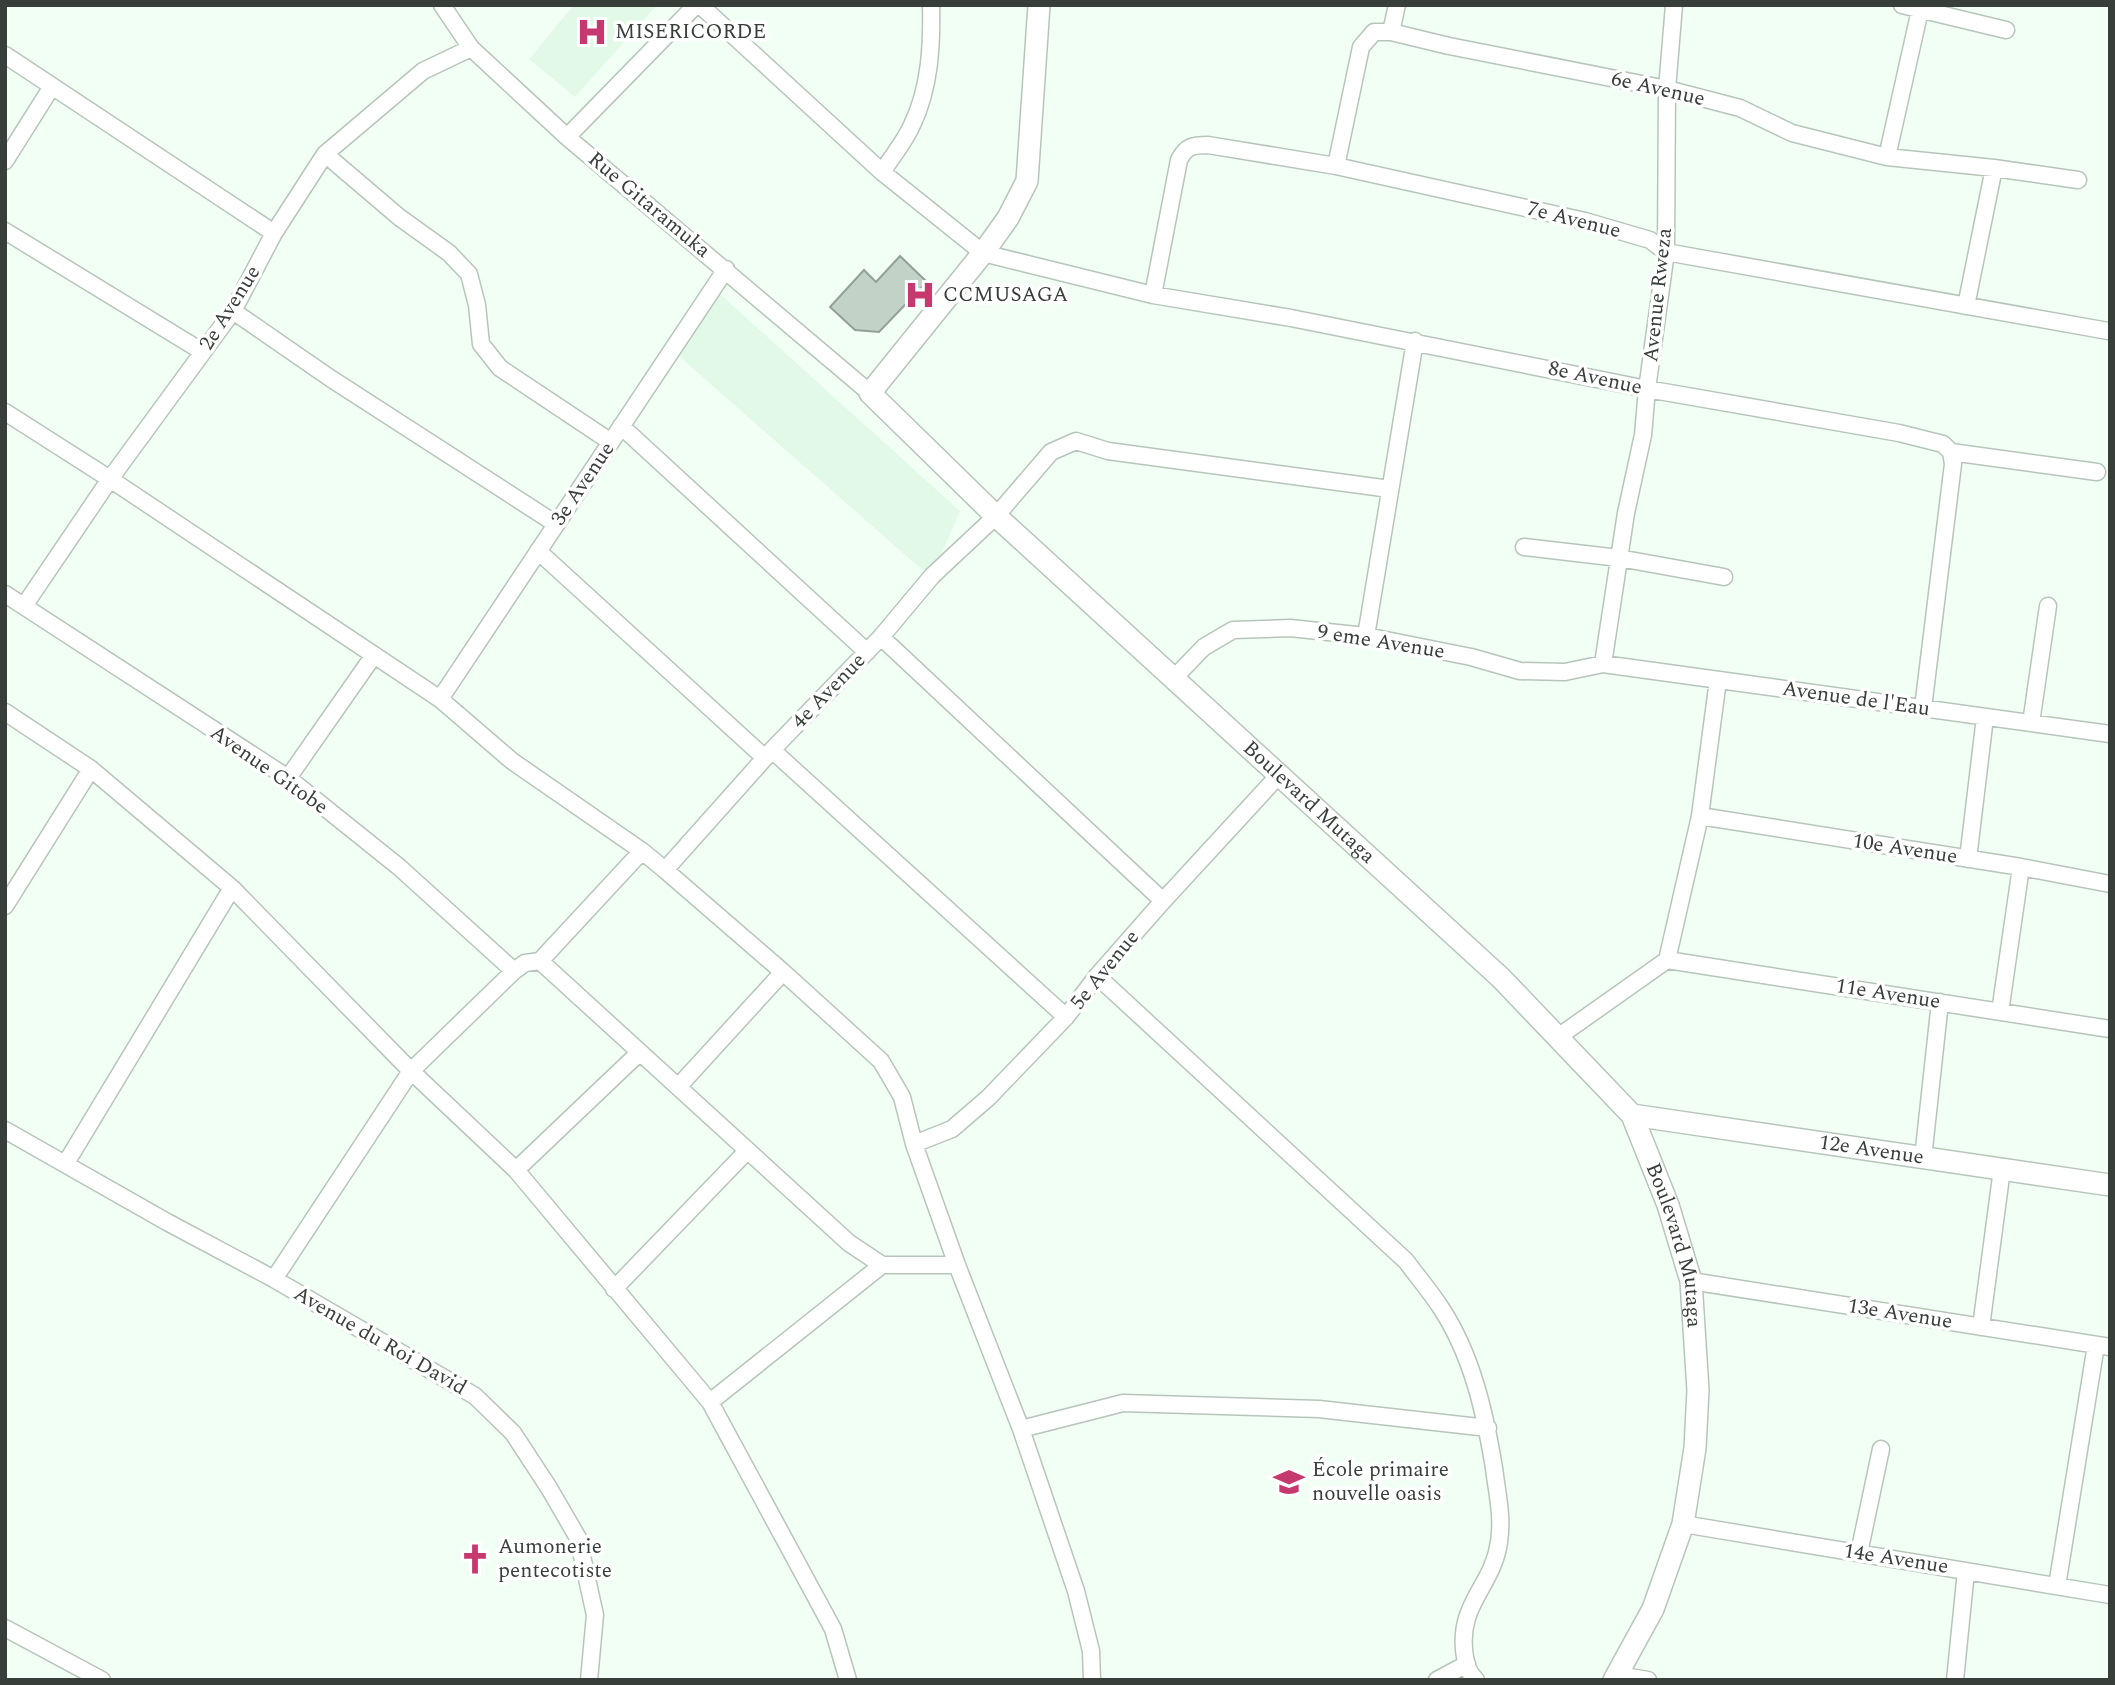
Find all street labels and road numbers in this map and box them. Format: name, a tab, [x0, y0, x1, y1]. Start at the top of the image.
street label: 6e Avenue	[1608, 63, 1708, 115]
street label: Rue Gitaramuka	[581, 144, 718, 267]
street label: 7e Avenue	[1524, 193, 1624, 247]
street label: Avenue Rweza	[1635, 226, 1681, 364]
street label: 2e Avenue	[191, 259, 269, 357]
street label: 8e Avenue	[1545, 352, 1645, 404]
street label: 3e Avenue	[543, 436, 623, 532]
street label: 9 eme Avenue	[1315, 616, 1447, 668]
street label: 4e Avenue	[784, 646, 874, 736]
street label: Avenue de l'Eau	[1780, 673, 1932, 725]
street label: Avenue Gitobe	[203, 717, 335, 823]
street label: Boulevard Mutaga	[1235, 733, 1383, 872]
street label: 10e Avenue	[1850, 825, 1960, 873]
street label: 5e Avenue	[1063, 923, 1147, 1017]
street label: 11e Avenue	[1833, 970, 1943, 1018]
street label: 12e Avenue	[1817, 1127, 1926, 1174]
street label: Boulevard Mutaga	[1637, 1158, 1710, 1329]
street label: Avenue du Roi David	[287, 1278, 473, 1404]
street label: 13e Avenue	[1845, 1290, 1955, 1338]
street label: 14e Avenue	[1841, 1535, 1951, 1583]

